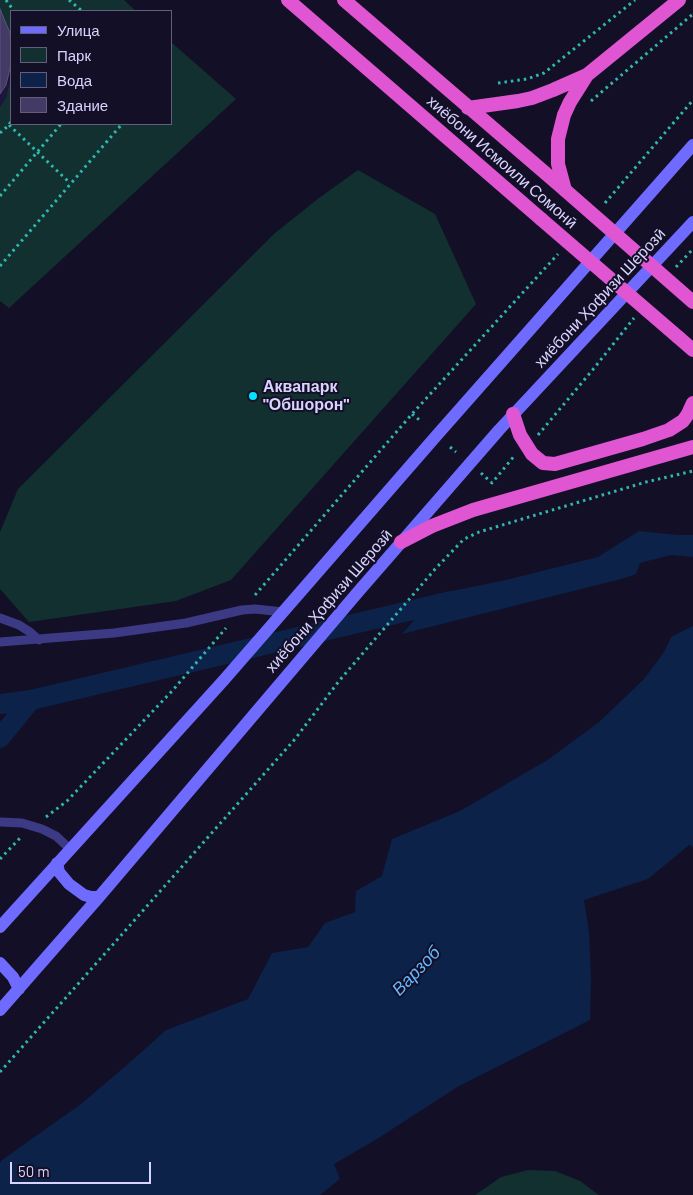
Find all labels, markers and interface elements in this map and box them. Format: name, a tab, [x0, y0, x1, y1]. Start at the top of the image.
legend	[10, 10, 172, 125]
text: Улица	[57, 21, 100, 39]
text: Парк	[57, 46, 91, 64]
text: Вода	[57, 71, 92, 89]
street label: хиёбони Исмоили Сомонӣ	[423, 92, 581, 232]
text: Здание	[57, 96, 108, 114]
street label: хиёбони Ҳофизи Шерозӣ	[530, 224, 670, 372]
place label: Аквапарк "Обшорон"	[263, 377, 349, 415]
marker: Аквапарк "Обшорон"	[247, 390, 259, 402]
street label: хиёбони Ҳофизи Шерозӣ	[262, 525, 396, 677]
water label: Варзоб	[387, 942, 445, 1000]
scale bar	[12, 1152, 154, 1184]
text: 50 m	[18, 1162, 50, 1180]

